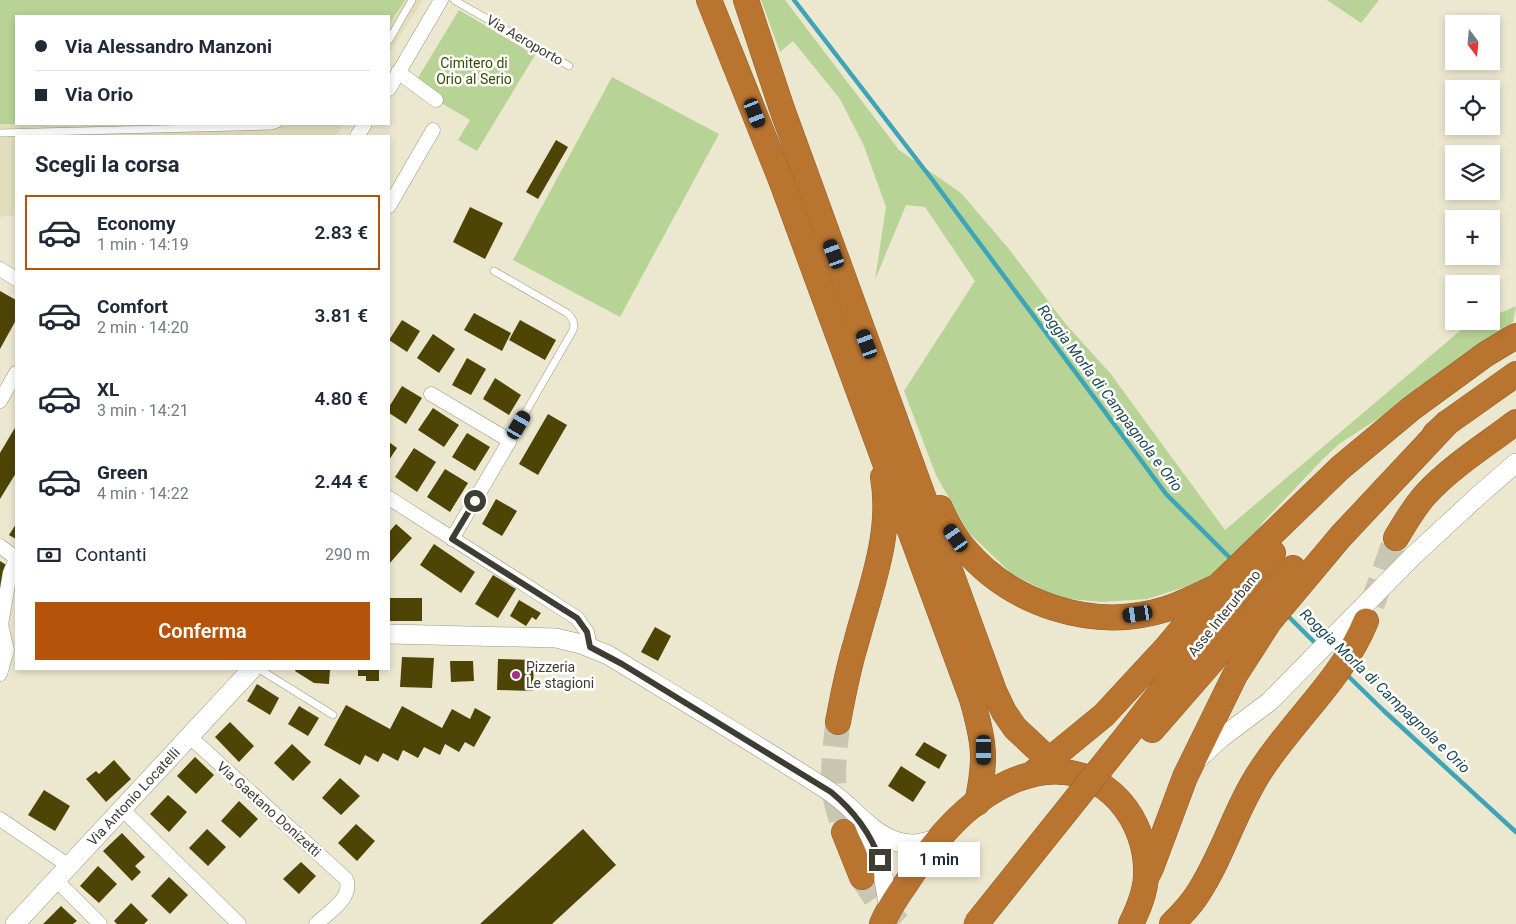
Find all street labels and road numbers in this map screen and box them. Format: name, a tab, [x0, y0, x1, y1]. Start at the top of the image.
street label: Via Aeroporto	[484, 12, 566, 68]
street label: Asse Interurbano	[1184, 567, 1264, 659]
street label: Via Antonio Locatelli	[84, 744, 183, 849]
street label: Via Gaetano Donizetti	[214, 758, 324, 860]

